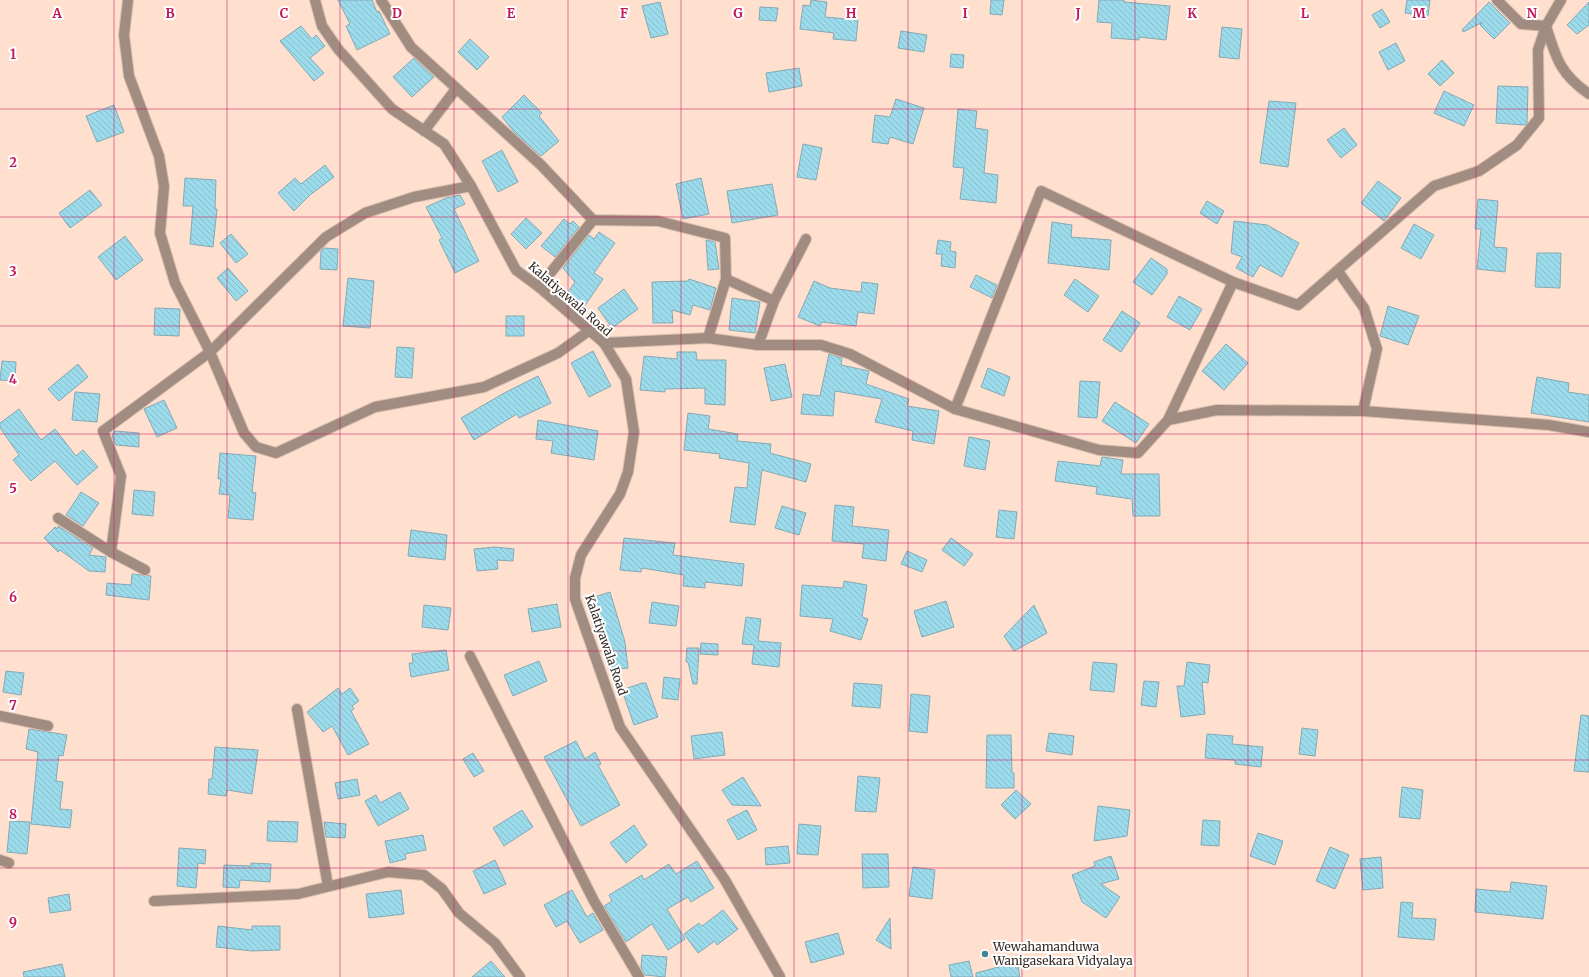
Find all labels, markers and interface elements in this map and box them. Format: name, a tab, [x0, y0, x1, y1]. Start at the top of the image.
text: A	[51, 5, 62, 22]
text: B	[165, 5, 175, 22]
text: C	[280, 5, 289, 22]
text: D	[392, 5, 402, 22]
text: E	[507, 5, 516, 22]
text: F	[620, 5, 628, 22]
text: G	[733, 5, 743, 22]
text: H	[846, 5, 857, 22]
text: I	[962, 5, 968, 22]
text: J	[1074, 5, 1081, 22]
text: K	[1187, 5, 1197, 22]
text: L	[1301, 5, 1310, 22]
text: M	[1412, 5, 1426, 22]
text: N	[1527, 5, 1538, 22]
text: 1	[10, 46, 16, 63]
text: 2	[9, 154, 17, 171]
street label: Kalatiyawala Road	[526, 258, 615, 339]
text: 3	[9, 263, 17, 280]
text: 4	[9, 371, 18, 388]
text: 5	[9, 480, 17, 497]
text: 6	[9, 589, 17, 606]
street label: Kalatiyawala Road	[582, 592, 631, 697]
text: 7	[9, 697, 17, 714]
text: 8	[9, 806, 17, 823]
text: 9	[9, 914, 17, 931]
place label: Wewahamanduwa Wanigasekara Vidyalaya	[992, 939, 1133, 968]
marker: Wewahamanduwa Wanigasekara Vidyalaya	[980, 949, 990, 959]

